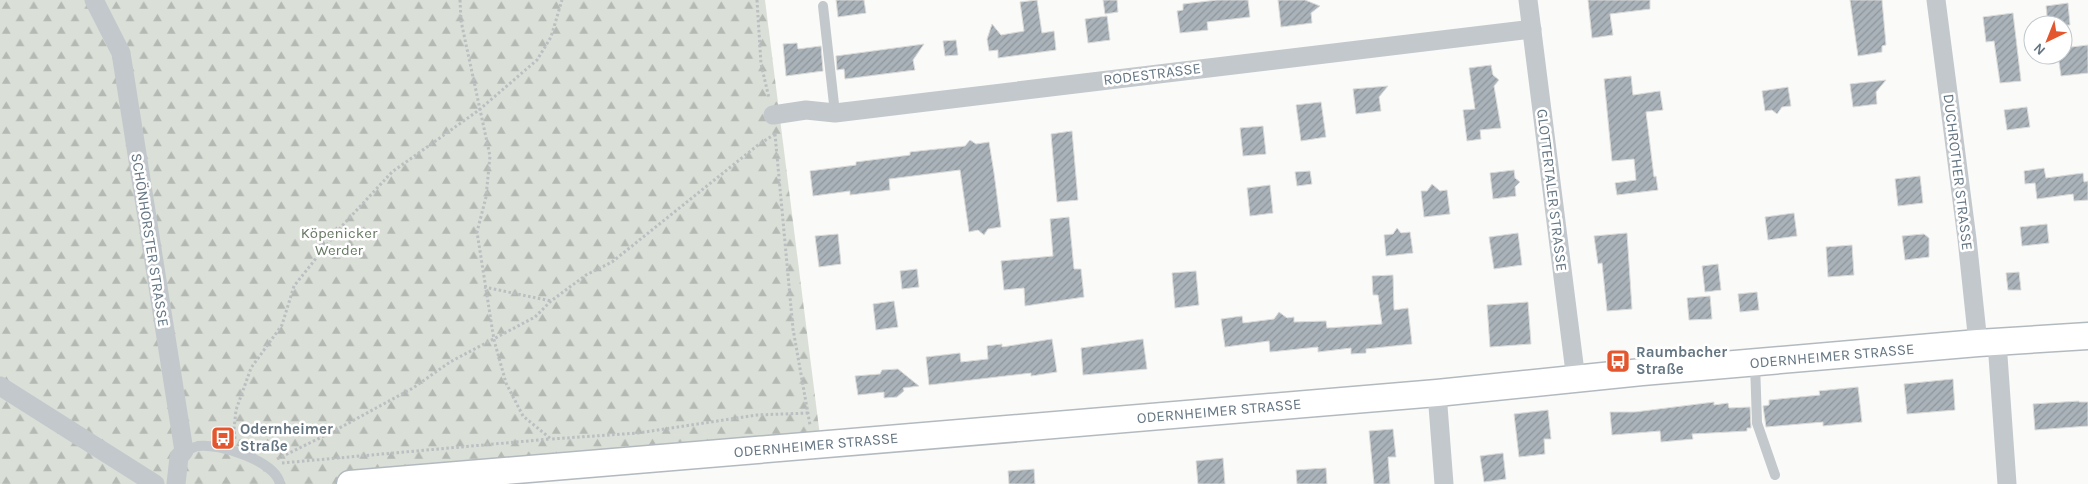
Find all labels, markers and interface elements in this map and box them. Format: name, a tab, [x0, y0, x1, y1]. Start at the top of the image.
north arrow	[2023, 15, 2073, 65]
text: N	[2030, 39, 2049, 59]
street label: RODESTRASSE	[1102, 59, 1202, 89]
street label: DUCHROTHER STRASSE	[1939, 93, 1977, 251]
street label: GLOTTERTALER STRASSE	[1533, 108, 1571, 272]
street label: SCHÖNHORSTER STRASSE	[127, 152, 173, 328]
park label: Köpenicker Werder	[301, 224, 378, 259]
street label: ODERNHEIMER STRASSE	[1749, 340, 1915, 372]
place label: Raumbacher Straße	[1636, 343, 1727, 378]
bus stop icon: Raumbacher Straße	[1605, 348, 1631, 374]
street label: ODERNHEIMER STRASSE	[1136, 395, 1302, 427]
place label: Odernheimer Straße	[240, 420, 333, 455]
bus stop icon: Odernheimer Straße	[210, 425, 236, 451]
street label: ODERNHEIMER STRASSE	[733, 429, 899, 461]

